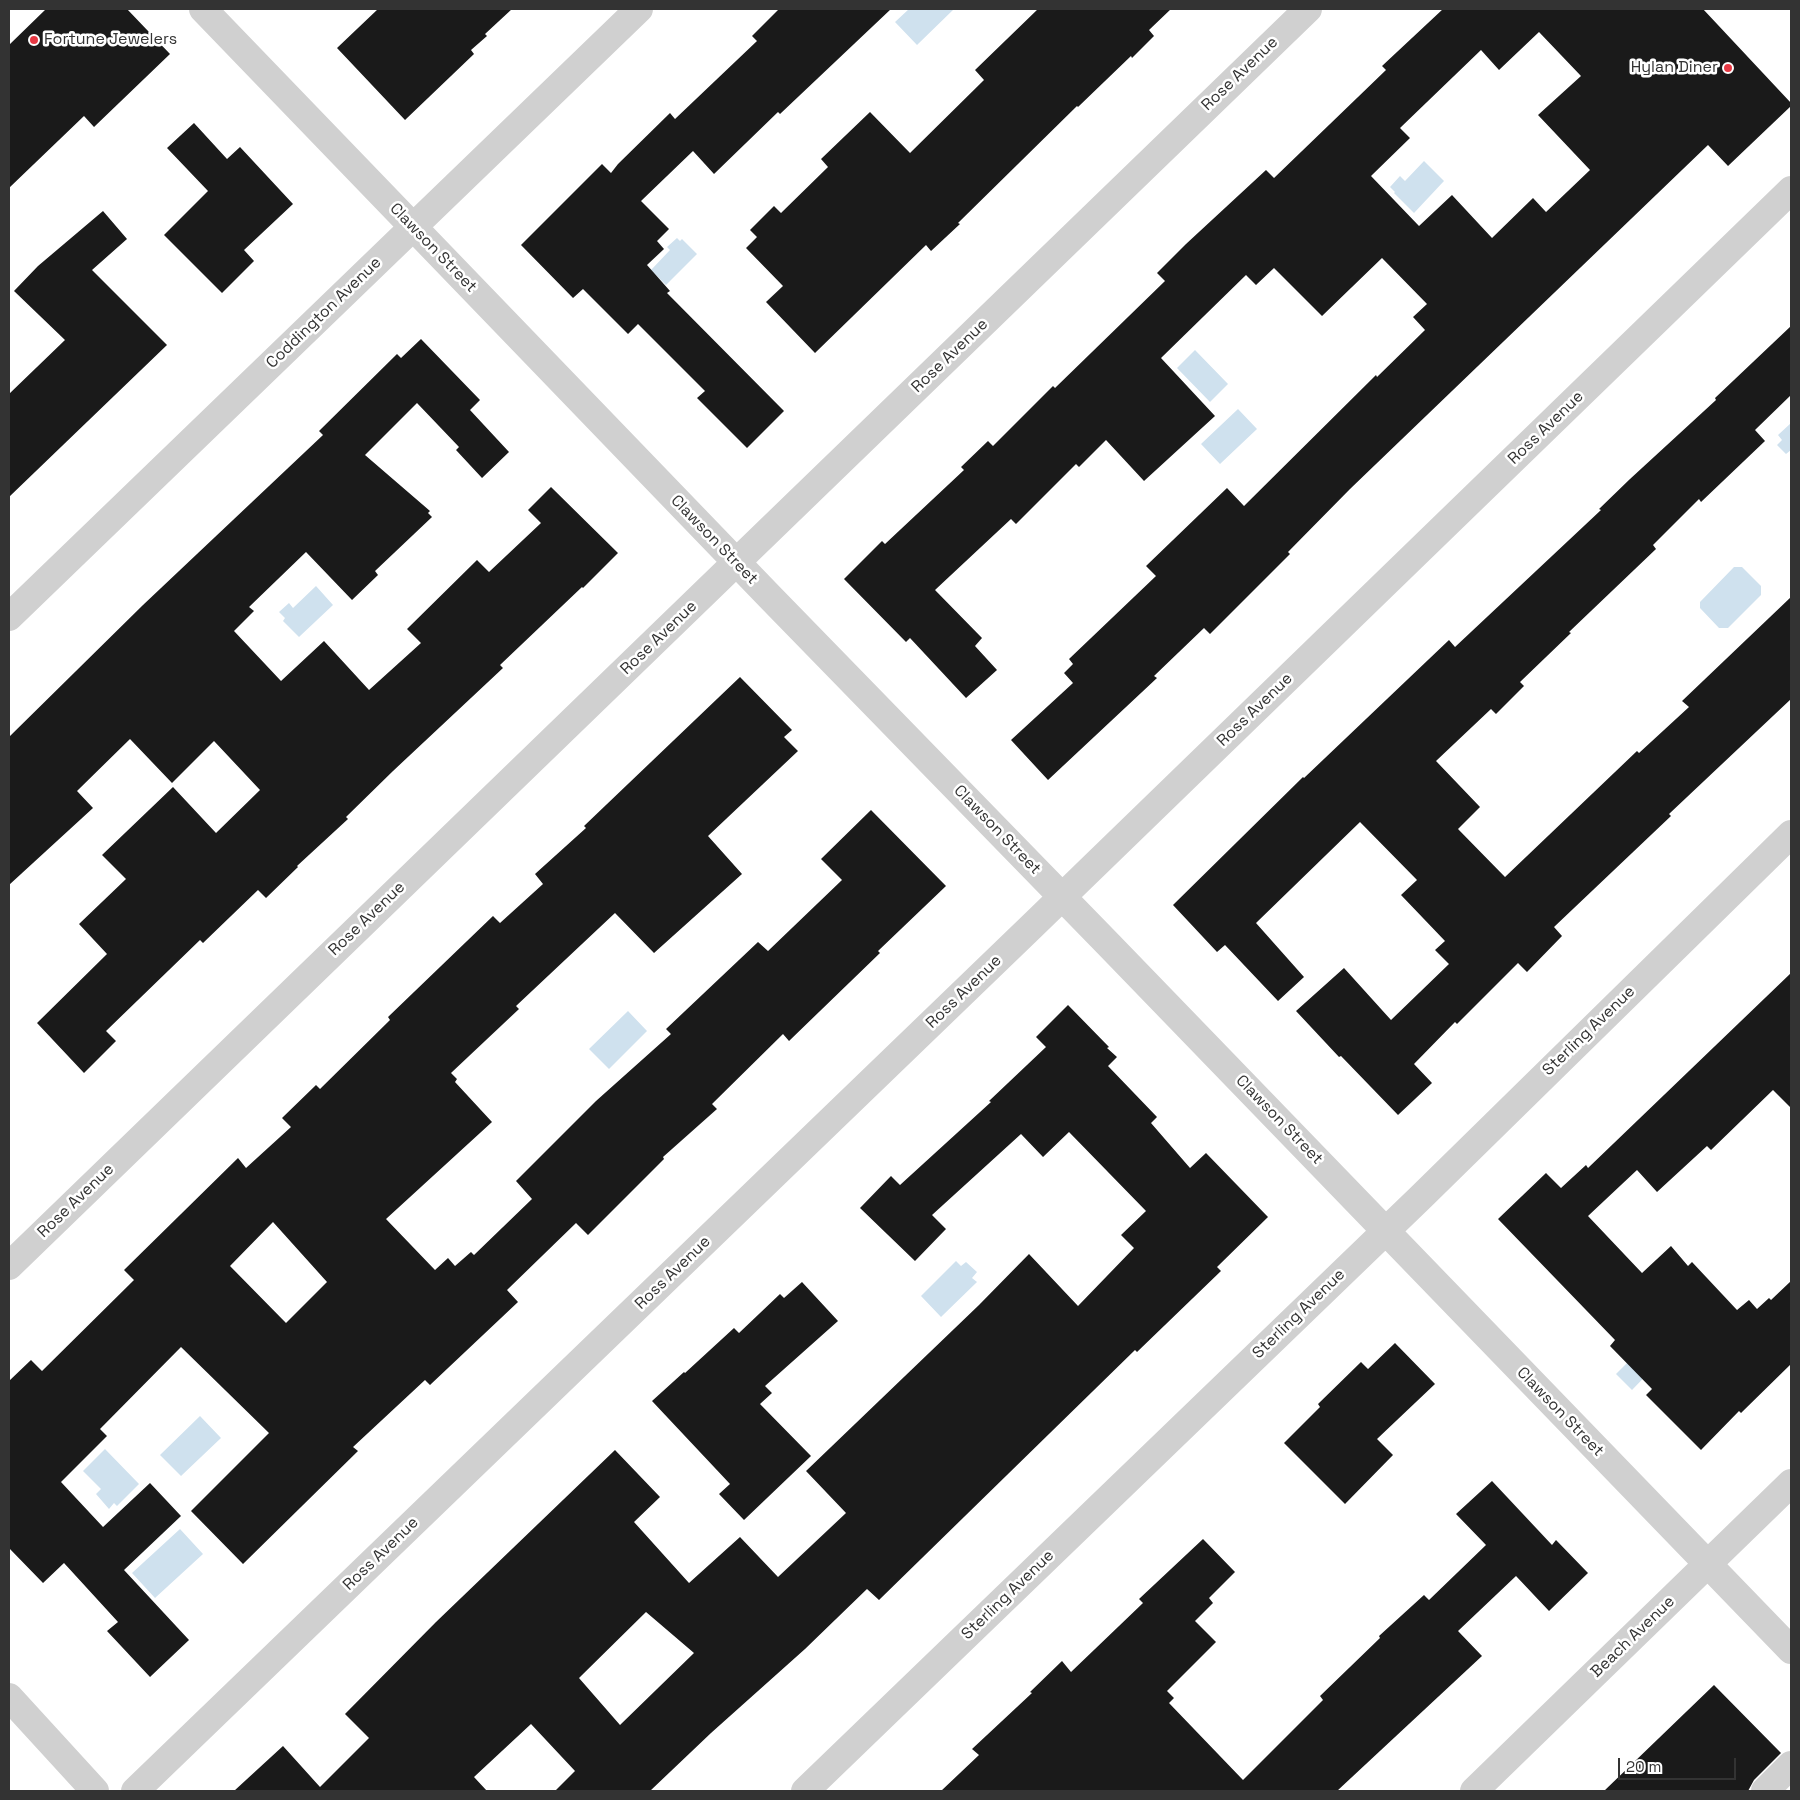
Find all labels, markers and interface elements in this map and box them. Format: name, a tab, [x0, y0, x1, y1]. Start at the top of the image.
place label: Fortune Jewelers	[44, 30, 177, 50]
street label: Rose Avenue	[1198, 33, 1282, 115]
marker: Fortune Jewelers	[28, 34, 40, 46]
place label: Hylan Diner	[1631, 58, 1718, 78]
marker: Hylan Diner	[1722, 62, 1734, 74]
street label: Clawson Street	[385, 199, 481, 297]
street label: Coddington Avenue	[263, 253, 385, 373]
street label: Rose Avenue	[908, 315, 992, 397]
street label: Ross Avenue	[1504, 387, 1588, 469]
street label: Clawson Street	[666, 491, 762, 589]
street label: Rose Avenue	[617, 597, 701, 679]
street label: Ross Avenue	[1213, 669, 1297, 751]
street label: Clawson Street	[949, 781, 1045, 879]
street label: Rose Avenue	[325, 878, 409, 960]
street label: Ross Avenue	[922, 951, 1006, 1033]
street label: Sterling Avenue	[1539, 982, 1639, 1080]
street label: Clawson Street	[1231, 1071, 1327, 1169]
street label: Rose Avenue	[34, 1160, 118, 1242]
street label: Ross Avenue	[631, 1232, 715, 1314]
street label: Sterling Avenue	[1249, 1265, 1349, 1363]
street label: Clawson Street	[1512, 1363, 1608, 1461]
street label: Ross Avenue	[339, 1513, 423, 1595]
street label: Sterling Avenue	[958, 1546, 1058, 1644]
street label: Beach Avenue	[1587, 1592, 1679, 1682]
scale bar	[1620, 1748, 1738, 1780]
text: 20 m	[1626, 1757, 1661, 1776]

